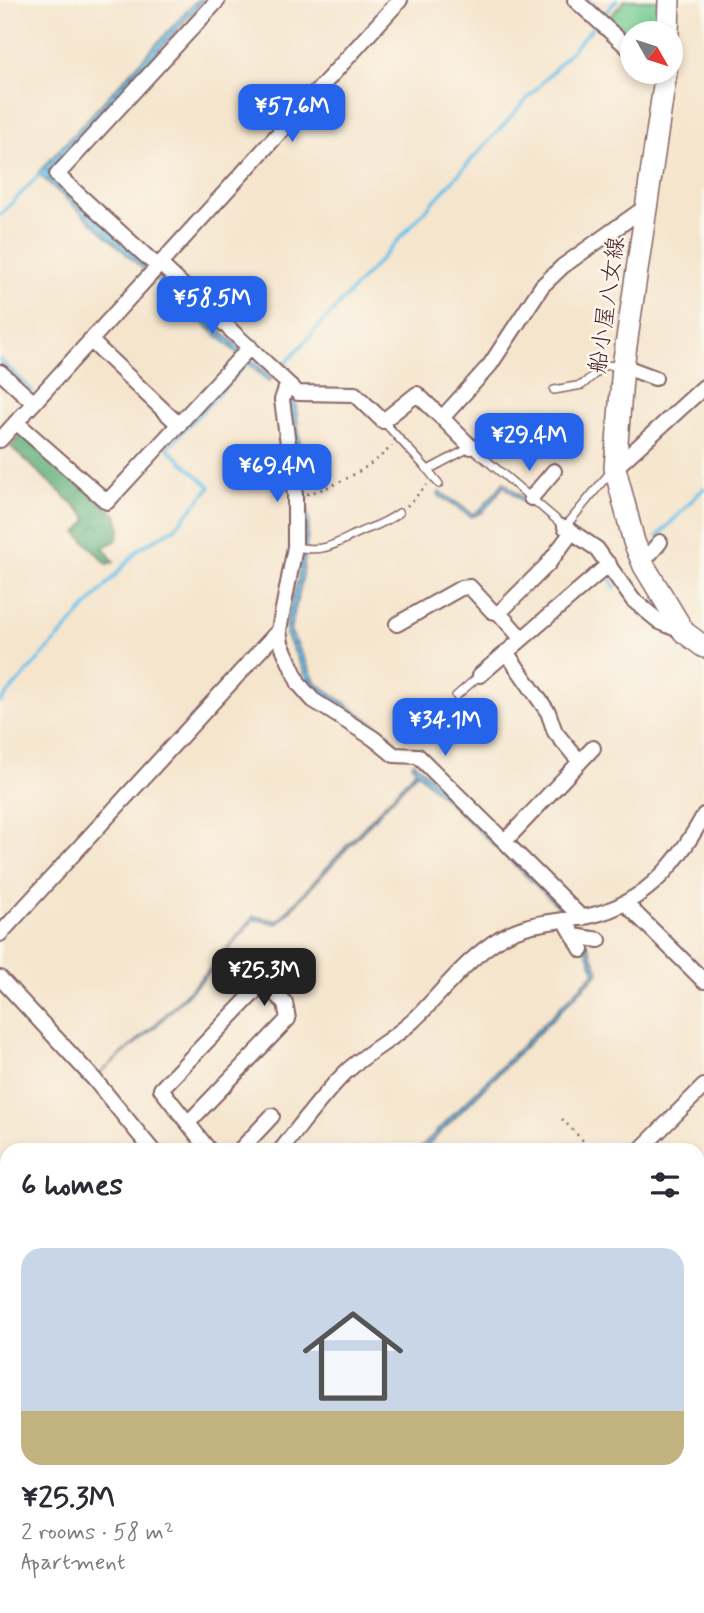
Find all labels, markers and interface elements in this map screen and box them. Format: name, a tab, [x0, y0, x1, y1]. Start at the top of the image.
north arrow	[620, 21, 682, 84]
map controls	[620, 21, 683, 84]
pin: ¥57.6M	[235, 85, 349, 144]
text: ¥57.6M	[254, 92, 330, 122]
street label: 船小屋八女線	[584, 235, 632, 376]
pin: ¥58.5M	[155, 276, 269, 336]
text: ¥58.5M	[173, 284, 251, 314]
pin: ¥29.4M	[472, 414, 586, 473]
text: ¥29.4M	[491, 421, 567, 451]
pin: ¥69.4M	[220, 444, 334, 504]
text: ¥69.4M	[238, 452, 316, 482]
pin: ¥34.1M	[388, 698, 502, 758]
text: ¥34.1M	[409, 706, 481, 736]
pin: ¥25.3M	[207, 948, 321, 1008]
text: ¥25.3M	[228, 956, 300, 986]
text: 6 homes	[21, 1166, 123, 1205]
icon: filters	[646, 1166, 684, 1204]
icon: home	[290, 1293, 416, 1419]
text: ¥25.3M	[21, 1479, 115, 1518]
text: 2 rooms · 58 m²	[21, 1518, 174, 1548]
text: Apartment	[21, 1548, 126, 1578]

